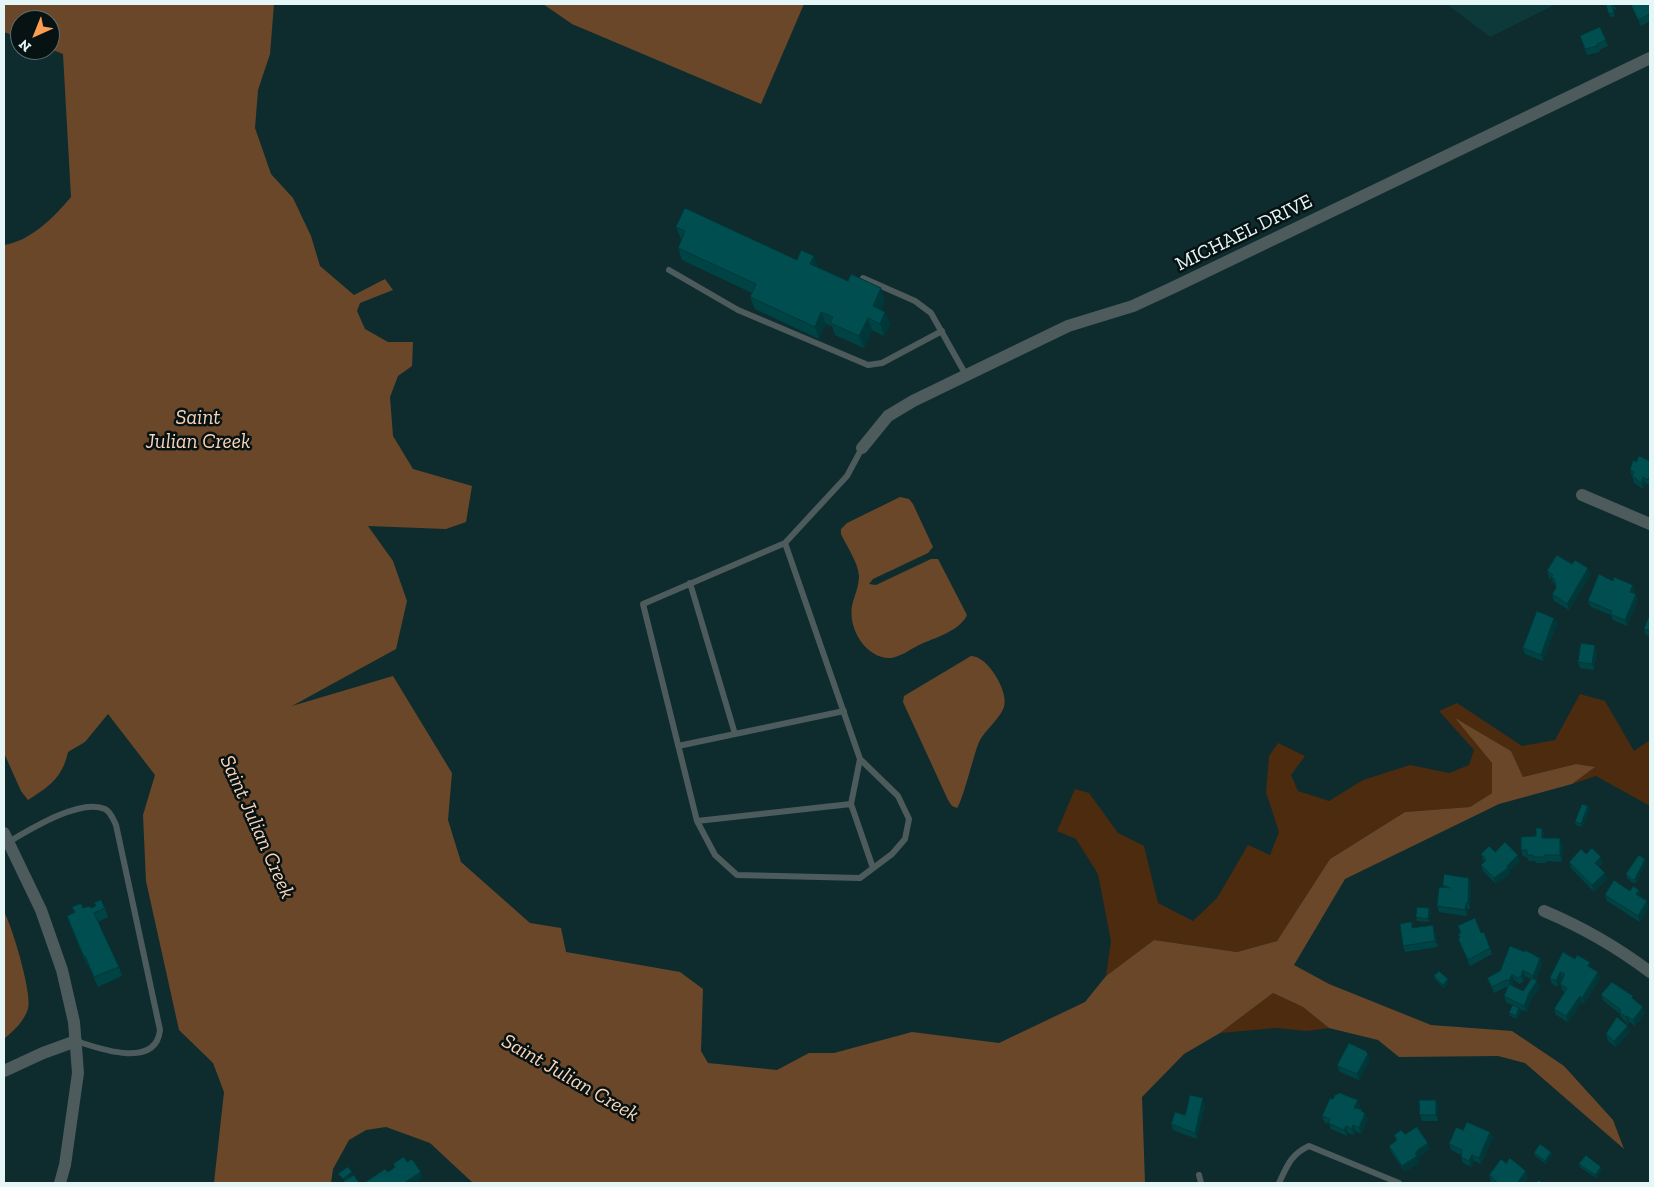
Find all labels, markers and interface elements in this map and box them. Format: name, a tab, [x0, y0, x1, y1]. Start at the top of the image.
north arrow	[10, 10, 60, 60]
text: N	[15, 36, 35, 55]
street label: MICHAEL DRIVE	[1172, 189, 1316, 277]
water label: Saint Julian Creek	[146, 405, 250, 455]
water label: Saint Julian Creek	[214, 751, 300, 903]
water label: Saint Julian Creek	[497, 1029, 643, 1127]

